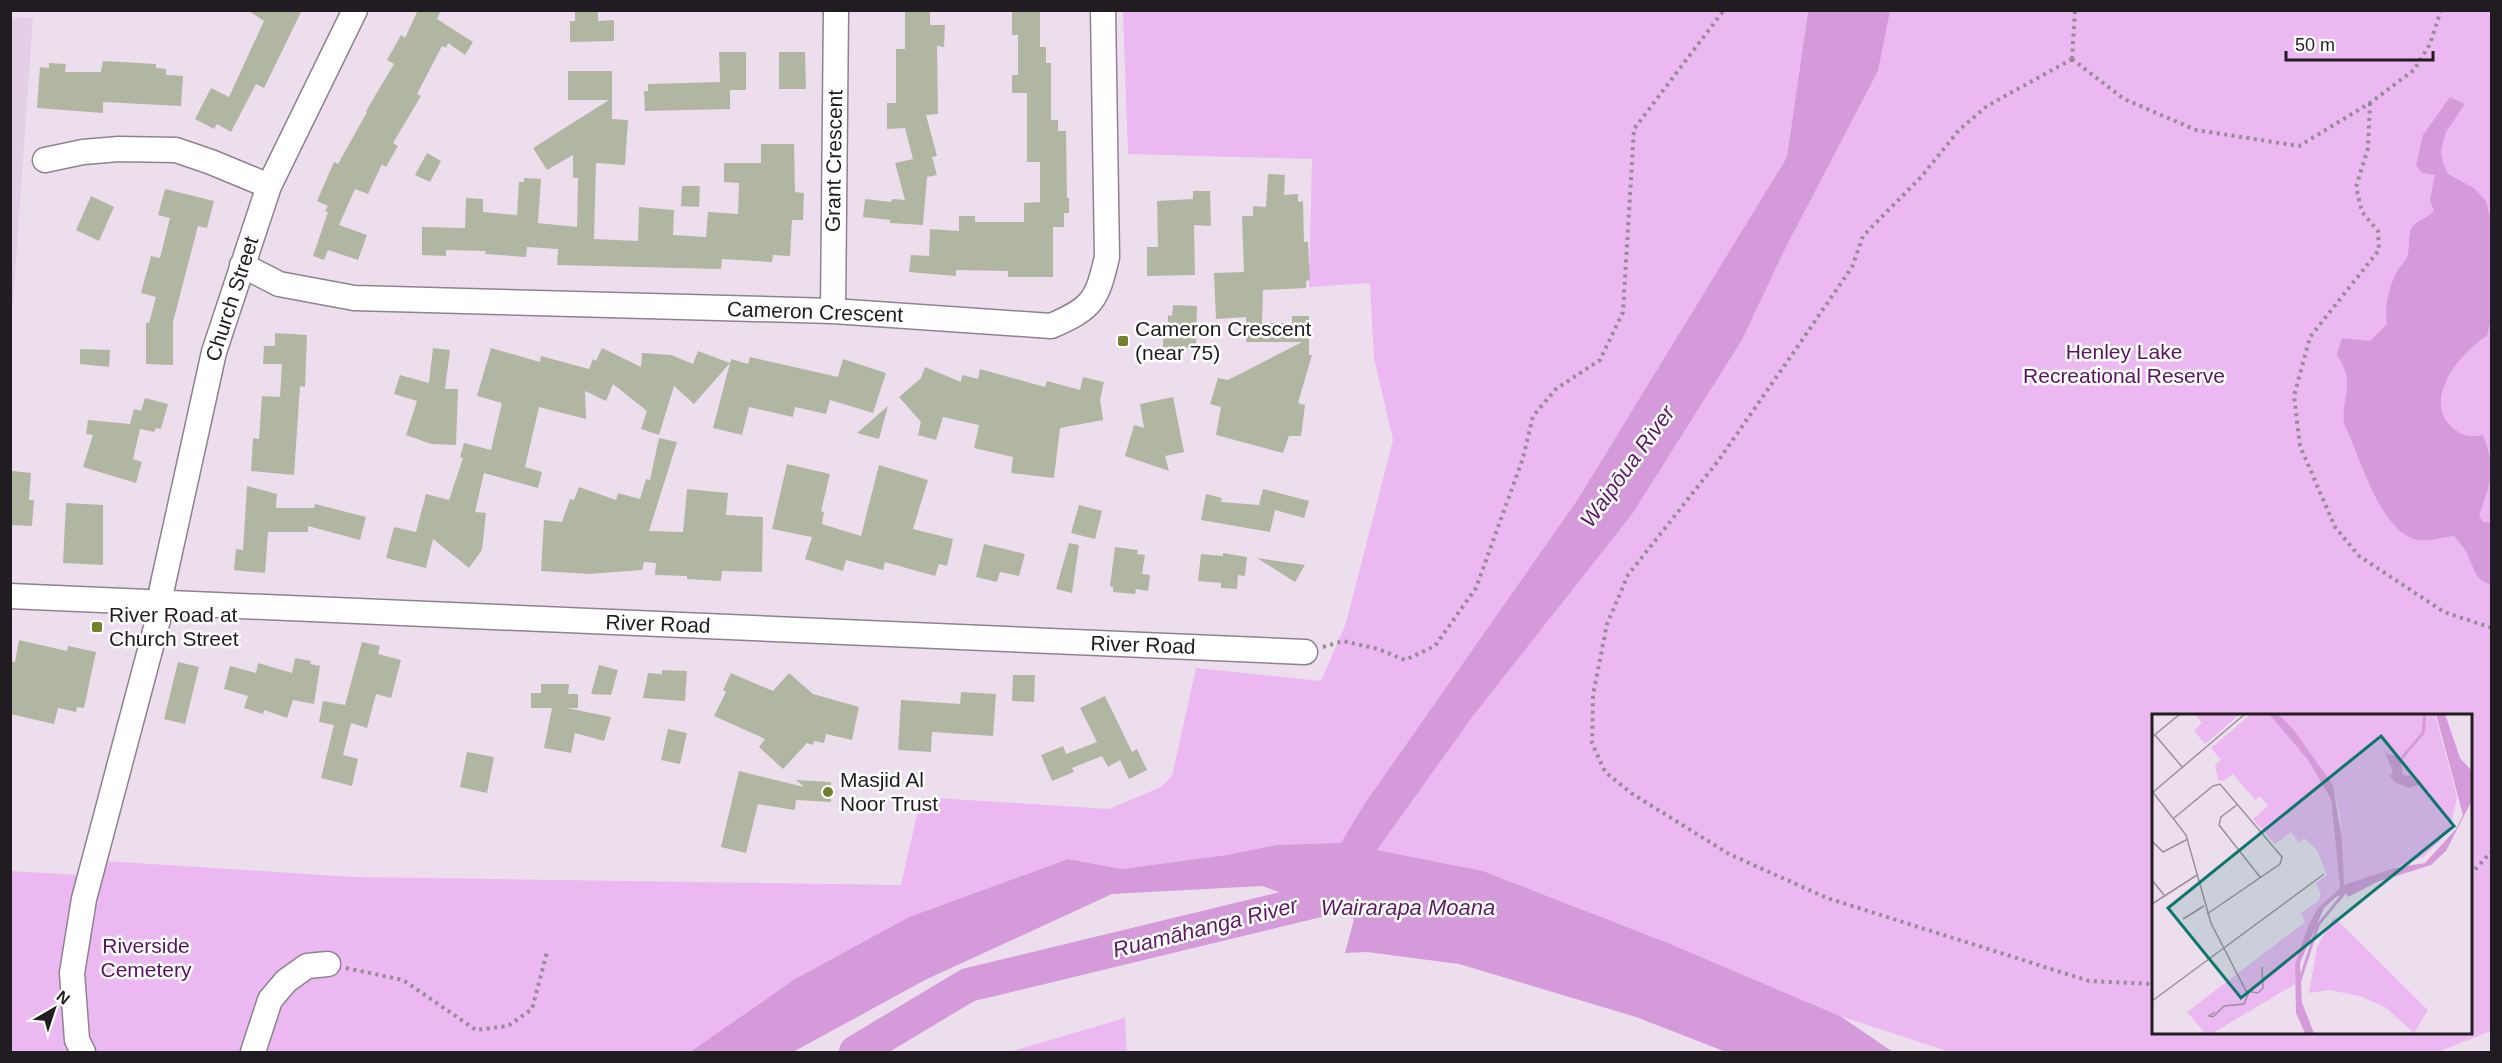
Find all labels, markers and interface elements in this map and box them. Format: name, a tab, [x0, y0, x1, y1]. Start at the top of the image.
scale bar	[2286, 24, 2433, 62]
text: 50 m	[2295, 35, 2335, 55]
street label: Grant Crescent	[821, 89, 846, 232]
street label: Church Street	[201, 234, 263, 364]
street label: Cameron Crescent	[727, 297, 904, 326]
place label: Cameron Crescent (near 75)	[1135, 317, 1311, 364]
marker: Cameron Crescent (near 75)	[1116, 334, 1130, 348]
park label: Henley Lake Recreational Reserve	[2023, 340, 2225, 387]
water label: Waipōua River	[1575, 399, 1681, 532]
place label: River Road at Church Street	[109, 603, 239, 650]
street label: River Road	[605, 610, 711, 637]
marker: River Road at Church Street	[90, 620, 104, 634]
street label: River Road	[1090, 631, 1196, 658]
inset map	[2152, 714, 2472, 1033]
place label: Masjid Al Noor Trust	[840, 768, 938, 815]
marker: Masjid Al Noor Trust	[821, 785, 835, 799]
water label: Ruamāhanga River	[1110, 892, 1302, 963]
water label: Wairarapa Moana	[1321, 895, 1495, 920]
park label: Riverside Cemetery	[100, 934, 192, 981]
north arrow	[24, 979, 84, 1039]
text: N	[53, 987, 73, 1008]

